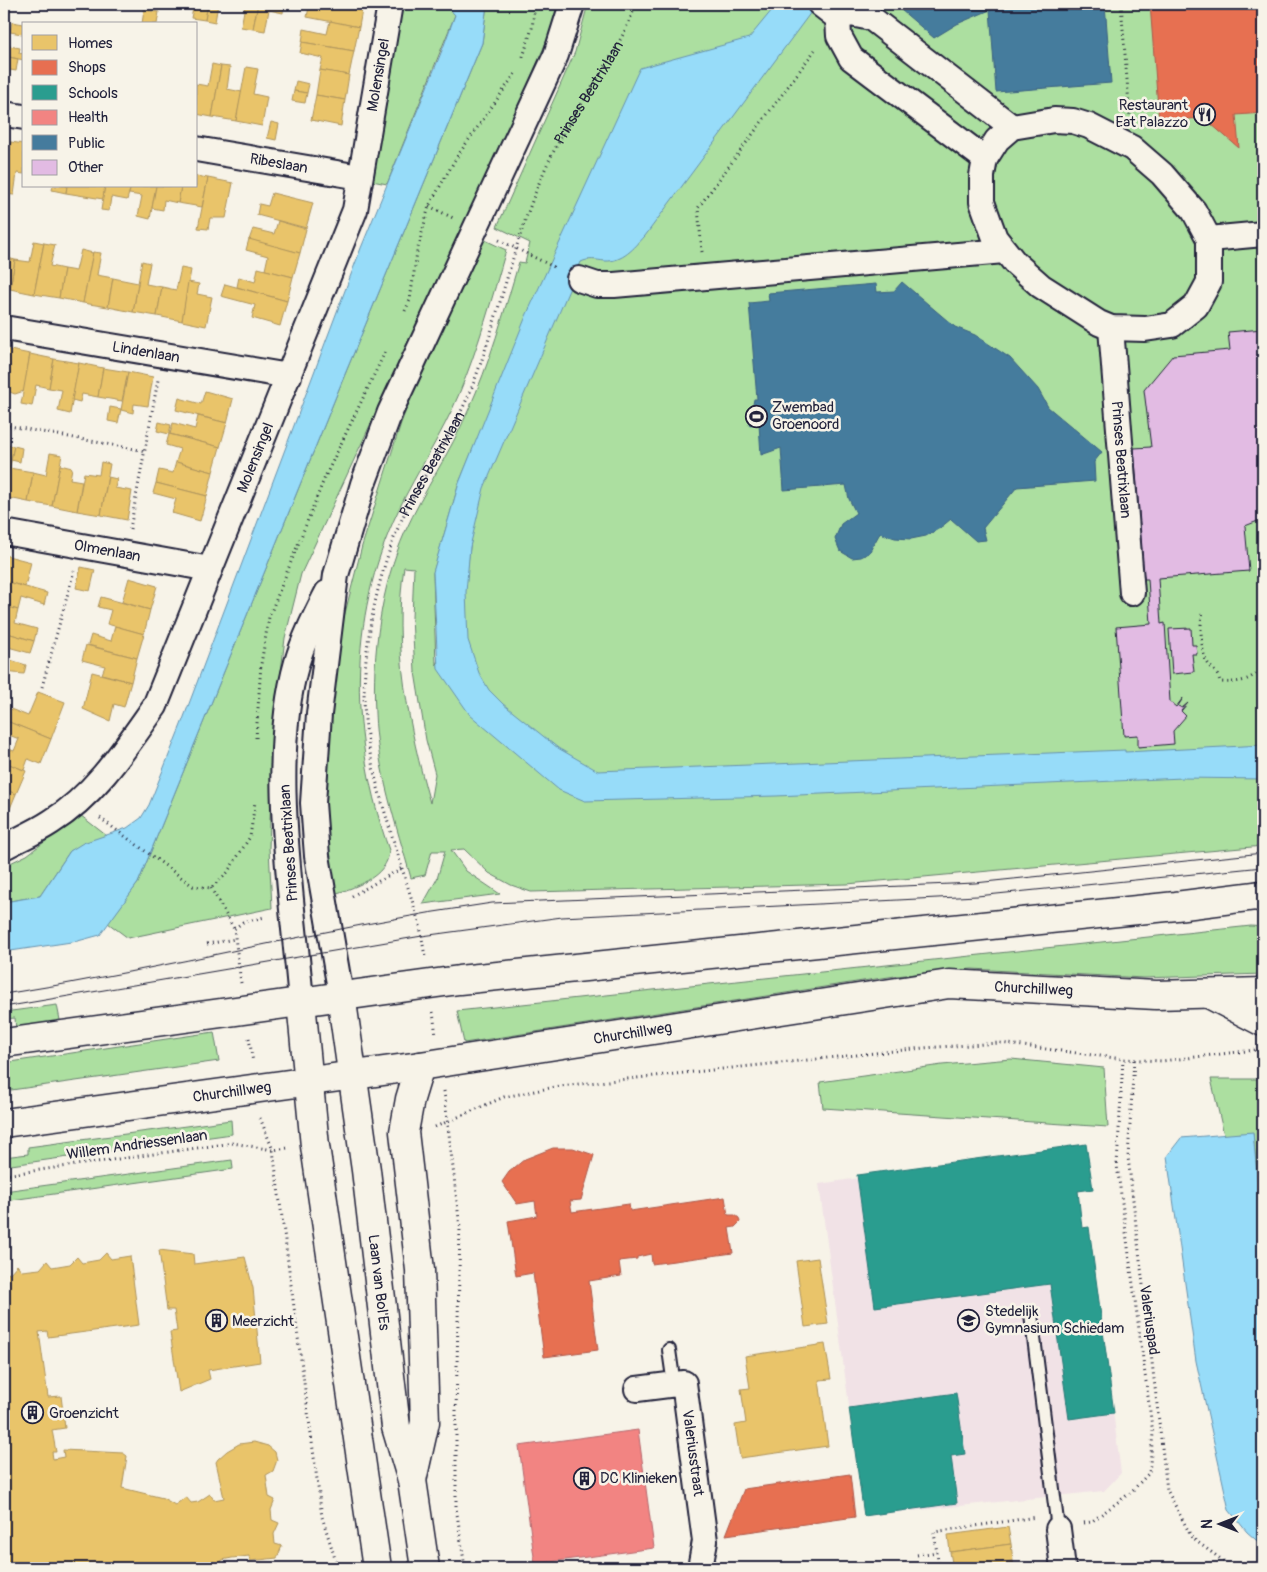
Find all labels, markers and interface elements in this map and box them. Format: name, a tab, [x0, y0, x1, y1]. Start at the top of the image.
legend	[22, 22, 198, 188]
text: Homes	[68, 34, 113, 53]
street label: Molensingel	[362, 37, 394, 113]
street label: Prinses Beatrixlaan	[550, 38, 627, 148]
text: Shops	[68, 58, 106, 77]
text: Schools	[68, 84, 118, 103]
place label: Restaurant Eat Palazzo	[1115, 96, 1189, 132]
restaurant icon: Restaurant Eat Palazzo	[1192, 102, 1216, 126]
text: Health	[68, 108, 108, 127]
text: Public	[68, 134, 105, 153]
street label: Ribeslaan	[248, 149, 309, 177]
text: Other	[68, 158, 104, 177]
street label: Lindenlaan	[111, 337, 181, 367]
place label: Zwembad Groenoord	[772, 398, 839, 434]
street label: Prinses Beatrixlaan	[1107, 400, 1136, 519]
sports icon: Zwembad Groenoord	[744, 404, 768, 428]
street label: Prinses Beatrixlaan	[395, 408, 469, 520]
street label: Molensingel	[233, 420, 278, 495]
street label: Olmenlaan	[72, 535, 142, 566]
street label: Prinses Beatrixlaan	[275, 784, 303, 902]
street label: Churchillweg	[994, 977, 1074, 1000]
street label: Churchillweg	[592, 1018, 673, 1048]
street label: Churchillweg	[191, 1077, 272, 1107]
street label: Willem Andriessenlaan	[65, 1126, 209, 1164]
street label: Laan van Bol'Es	[364, 1233, 394, 1332]
street label: Valeriuspad	[1135, 1284, 1163, 1356]
place label: Stedelijk Gymnasium Schiedam	[985, 1302, 1124, 1338]
school or university icon: Stedelijk Gymnasium Schiedam	[957, 1308, 981, 1332]
building icon: Meerzicht	[204, 1309, 228, 1333]
place label: Meerzicht	[232, 1312, 295, 1331]
building icon: Groenzicht	[21, 1401, 45, 1425]
place label: Groenzicht	[49, 1404, 120, 1423]
street label: Valeriusstraat	[678, 1409, 709, 1498]
building icon: DC Klinieken	[572, 1466, 596, 1490]
place label: DC Klinieken	[600, 1469, 677, 1488]
north arrow	[1194, 1500, 1244, 1550]
text: N	[1199, 1519, 1216, 1529]

